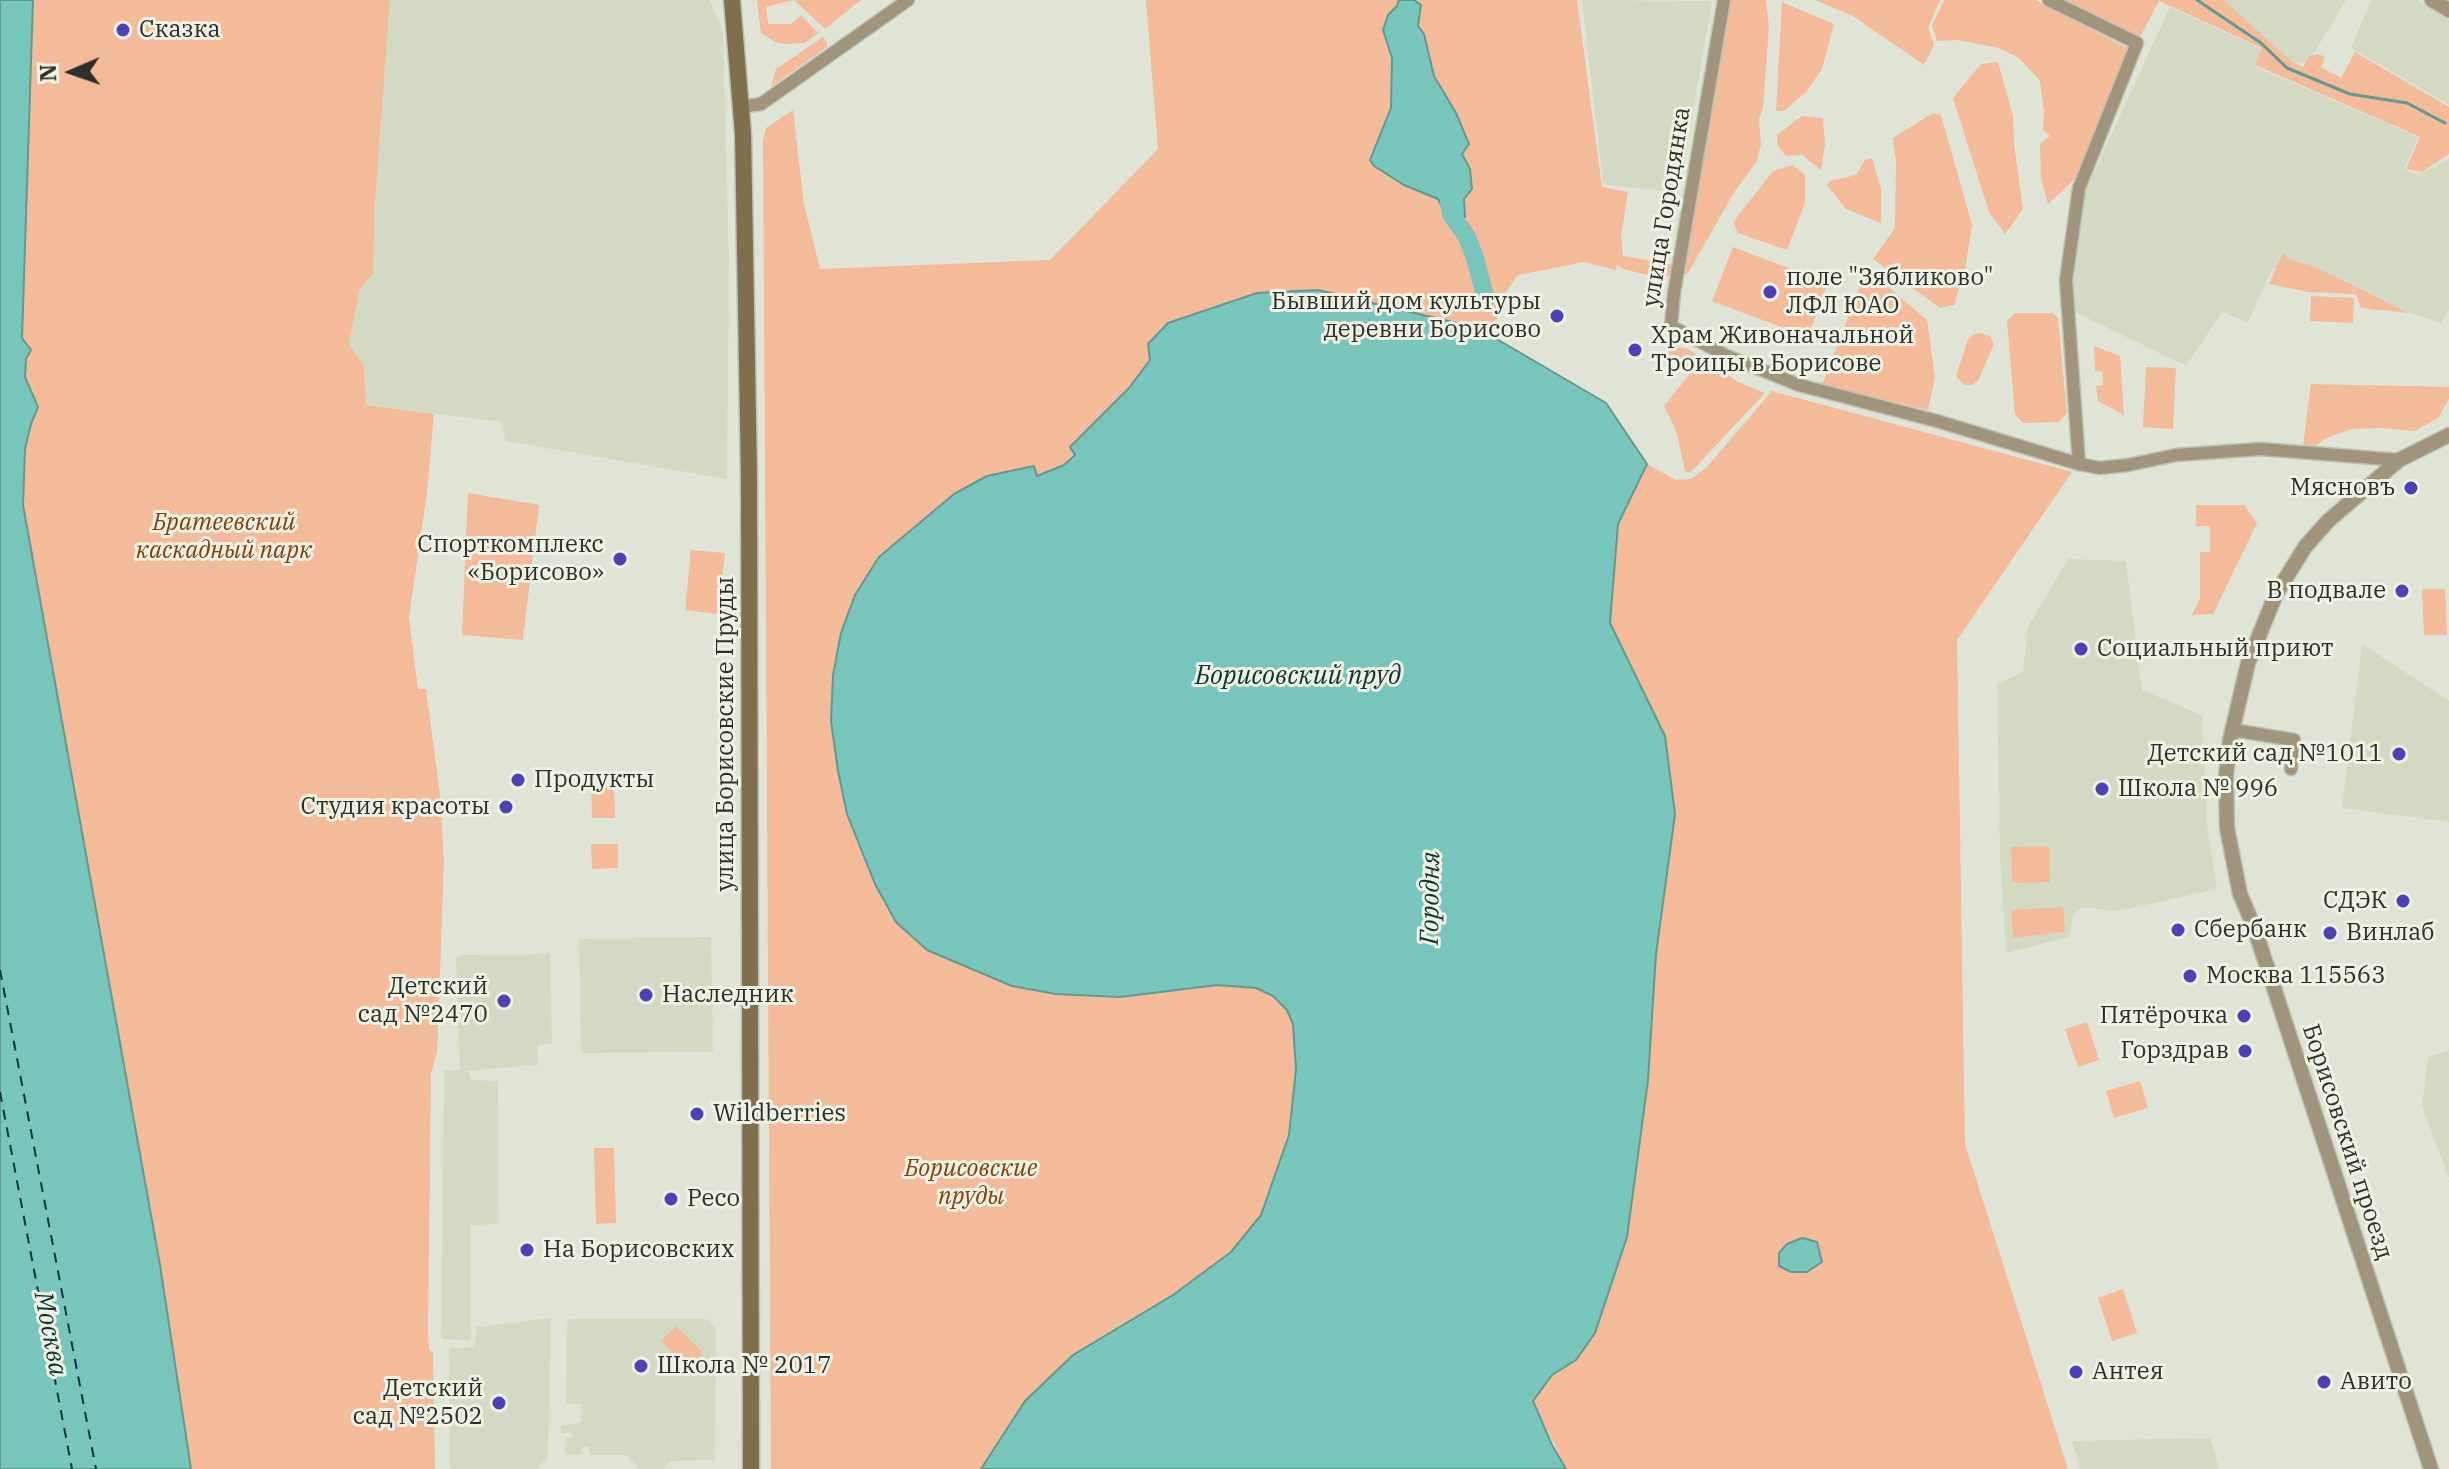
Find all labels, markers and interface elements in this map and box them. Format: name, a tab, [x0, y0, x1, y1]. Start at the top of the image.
place label: Сказка	[139, 16, 221, 44]
marker: Сказка	[114, 21, 132, 39]
north arrow	[32, 32, 112, 112]
text: N	[33, 64, 62, 82]
street label: улица Городянка	[1637, 105, 1697, 309]
place label: поле "Зябликово" ЛФЛ ЮАО	[1786, 264, 1993, 320]
marker: поле "Зябликово" ЛФЛ ЮАО	[1761, 283, 1779, 301]
place label: Бывший дом культуры деревни Борисово	[1271, 288, 1541, 344]
marker: Бывший дом культуры деревни Борисово	[1548, 307, 1566, 325]
place label: Храм Живоначальной Троицы в Борисове	[1651, 322, 1914, 378]
marker: Храм Живоначальной Троицы в Борисове	[1626, 341, 1644, 359]
place label: Мясновъ	[2290, 474, 2395, 502]
marker: Мясновъ	[2402, 479, 2420, 497]
park label: Братеевский каскадный парк	[136, 509, 312, 565]
place label: Спорткомплекс «Борисово»	[417, 531, 604, 587]
marker: Спорткомплекс «Борисово»	[611, 550, 629, 568]
street label: улица Борисовские Пруды	[712, 577, 740, 891]
place label: В подвале	[2267, 577, 2386, 605]
marker: В подвале	[2393, 582, 2411, 600]
place label: Социальный приют	[2097, 635, 2334, 663]
marker: Социальный приют	[2072, 640, 2090, 658]
water label: Борисовский пруд	[1195, 660, 1401, 692]
place label: Детский сад №1011	[2148, 740, 2383, 768]
marker: Детский сад №1011	[2390, 745, 2408, 763]
place label: Продукты	[534, 766, 654, 794]
marker: Продукты	[509, 771, 527, 789]
place label: Школа № 996	[2118, 775, 2278, 803]
marker: Школа № 996	[2093, 780, 2111, 798]
place label: Студия красоты	[300, 793, 490, 821]
marker: Студия красоты	[497, 798, 515, 816]
water label: Городня	[1415, 851, 1447, 945]
place label: СДЭК	[2323, 887, 2387, 915]
marker: СДЭК	[2394, 892, 2412, 910]
place label: Сбербанк	[2194, 916, 2307, 944]
place label: Винлаб	[2346, 919, 2434, 947]
marker: Сбербанк	[2169, 921, 2187, 939]
marker: Винлаб	[2321, 924, 2339, 942]
place label: Москва 115563	[2206, 962, 2386, 990]
marker: Москва 115563	[2181, 967, 2199, 985]
place label: Детский сад №2470	[358, 973, 488, 1029]
place label: Наследник	[662, 981, 794, 1009]
marker: Наследник	[637, 986, 655, 1004]
marker: Детский сад №2470	[495, 992, 513, 1010]
place label: Пятёрочка	[2100, 1002, 2228, 1030]
marker: Пятёрочка	[2235, 1007, 2253, 1025]
street label: Борисовский проезд	[2295, 1021, 2399, 1263]
place label: Горздрав	[2120, 1037, 2229, 1065]
marker: Горздрав	[2236, 1042, 2254, 1060]
place label: Wildberries	[713, 1100, 846, 1128]
marker: Wildberries	[688, 1105, 706, 1123]
park label: Борисовские пруды	[905, 1155, 1037, 1211]
place label: Ресо	[687, 1185, 740, 1213]
marker: Ресо	[662, 1190, 680, 1208]
place label: На Борисовских	[543, 1236, 734, 1264]
marker: На Борисовских	[518, 1241, 536, 1259]
water label: Москва	[27, 1289, 73, 1379]
place label: Школа № 2017	[657, 1352, 832, 1380]
marker: Школа № 2017	[632, 1357, 650, 1375]
place label: Антея	[2092, 1358, 2164, 1386]
marker: Антея	[2067, 1363, 2085, 1381]
place label: Авито	[2340, 1368, 2412, 1396]
marker: Авито	[2315, 1373, 2333, 1391]
place label: Детский сад №2502	[353, 1375, 483, 1431]
marker: Детский сад №2502	[490, 1394, 508, 1412]

